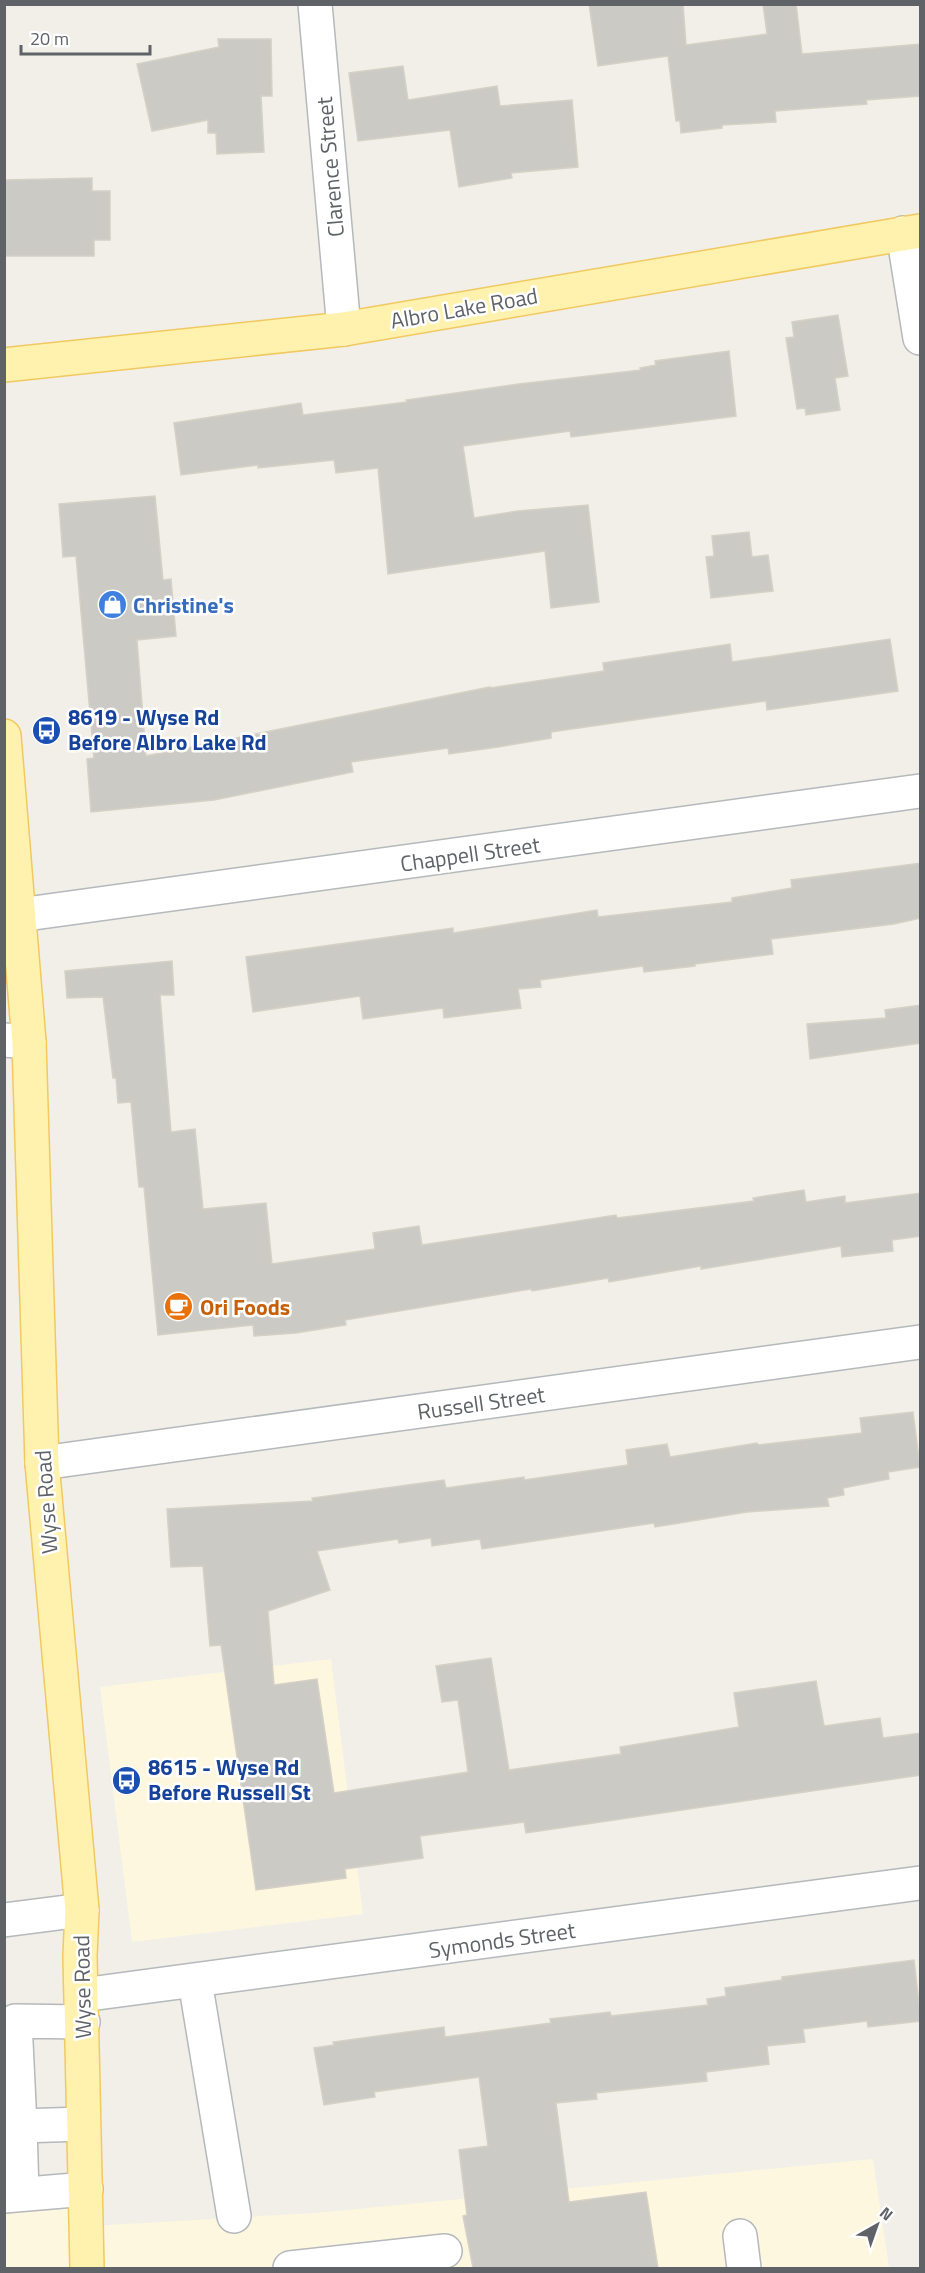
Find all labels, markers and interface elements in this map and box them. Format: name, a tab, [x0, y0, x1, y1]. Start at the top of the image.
scale bar	[21, 18, 150, 56]
text: 20 m	[30, 25, 69, 52]
street label: Clarence Street	[307, 95, 353, 238]
street label: Albro Lake Road	[388, 278, 540, 338]
place label: Christine's	[133, 588, 234, 622]
shop icon: Christine's	[96, 589, 128, 621]
place label: 8619 - Wyse Rd Before Albro Lake Rd	[68, 700, 267, 759]
bus stop icon: 8619 - Wyse Rd Before Albro Lake Rd	[31, 714, 63, 746]
street label: Chappell Street	[398, 827, 542, 881]
place label: Ori Foods	[200, 1290, 290, 1324]
cafe icon: Ori Foods	[163, 1291, 195, 1323]
street label: Russell Street	[415, 1377, 547, 1429]
street label: Wyse Road	[25, 1449, 67, 1555]
place label: 8615 - Wyse Rd Before Russell St	[148, 1750, 311, 1809]
bus stop icon: 8615 - Wyse Rd Before Russell St	[111, 1764, 143, 1796]
street label: Symonds Street	[427, 1913, 578, 1967]
street label: Wyse Road	[64, 1935, 100, 2039]
north arrow	[847, 2195, 907, 2255]
text: N	[875, 2201, 899, 2226]

